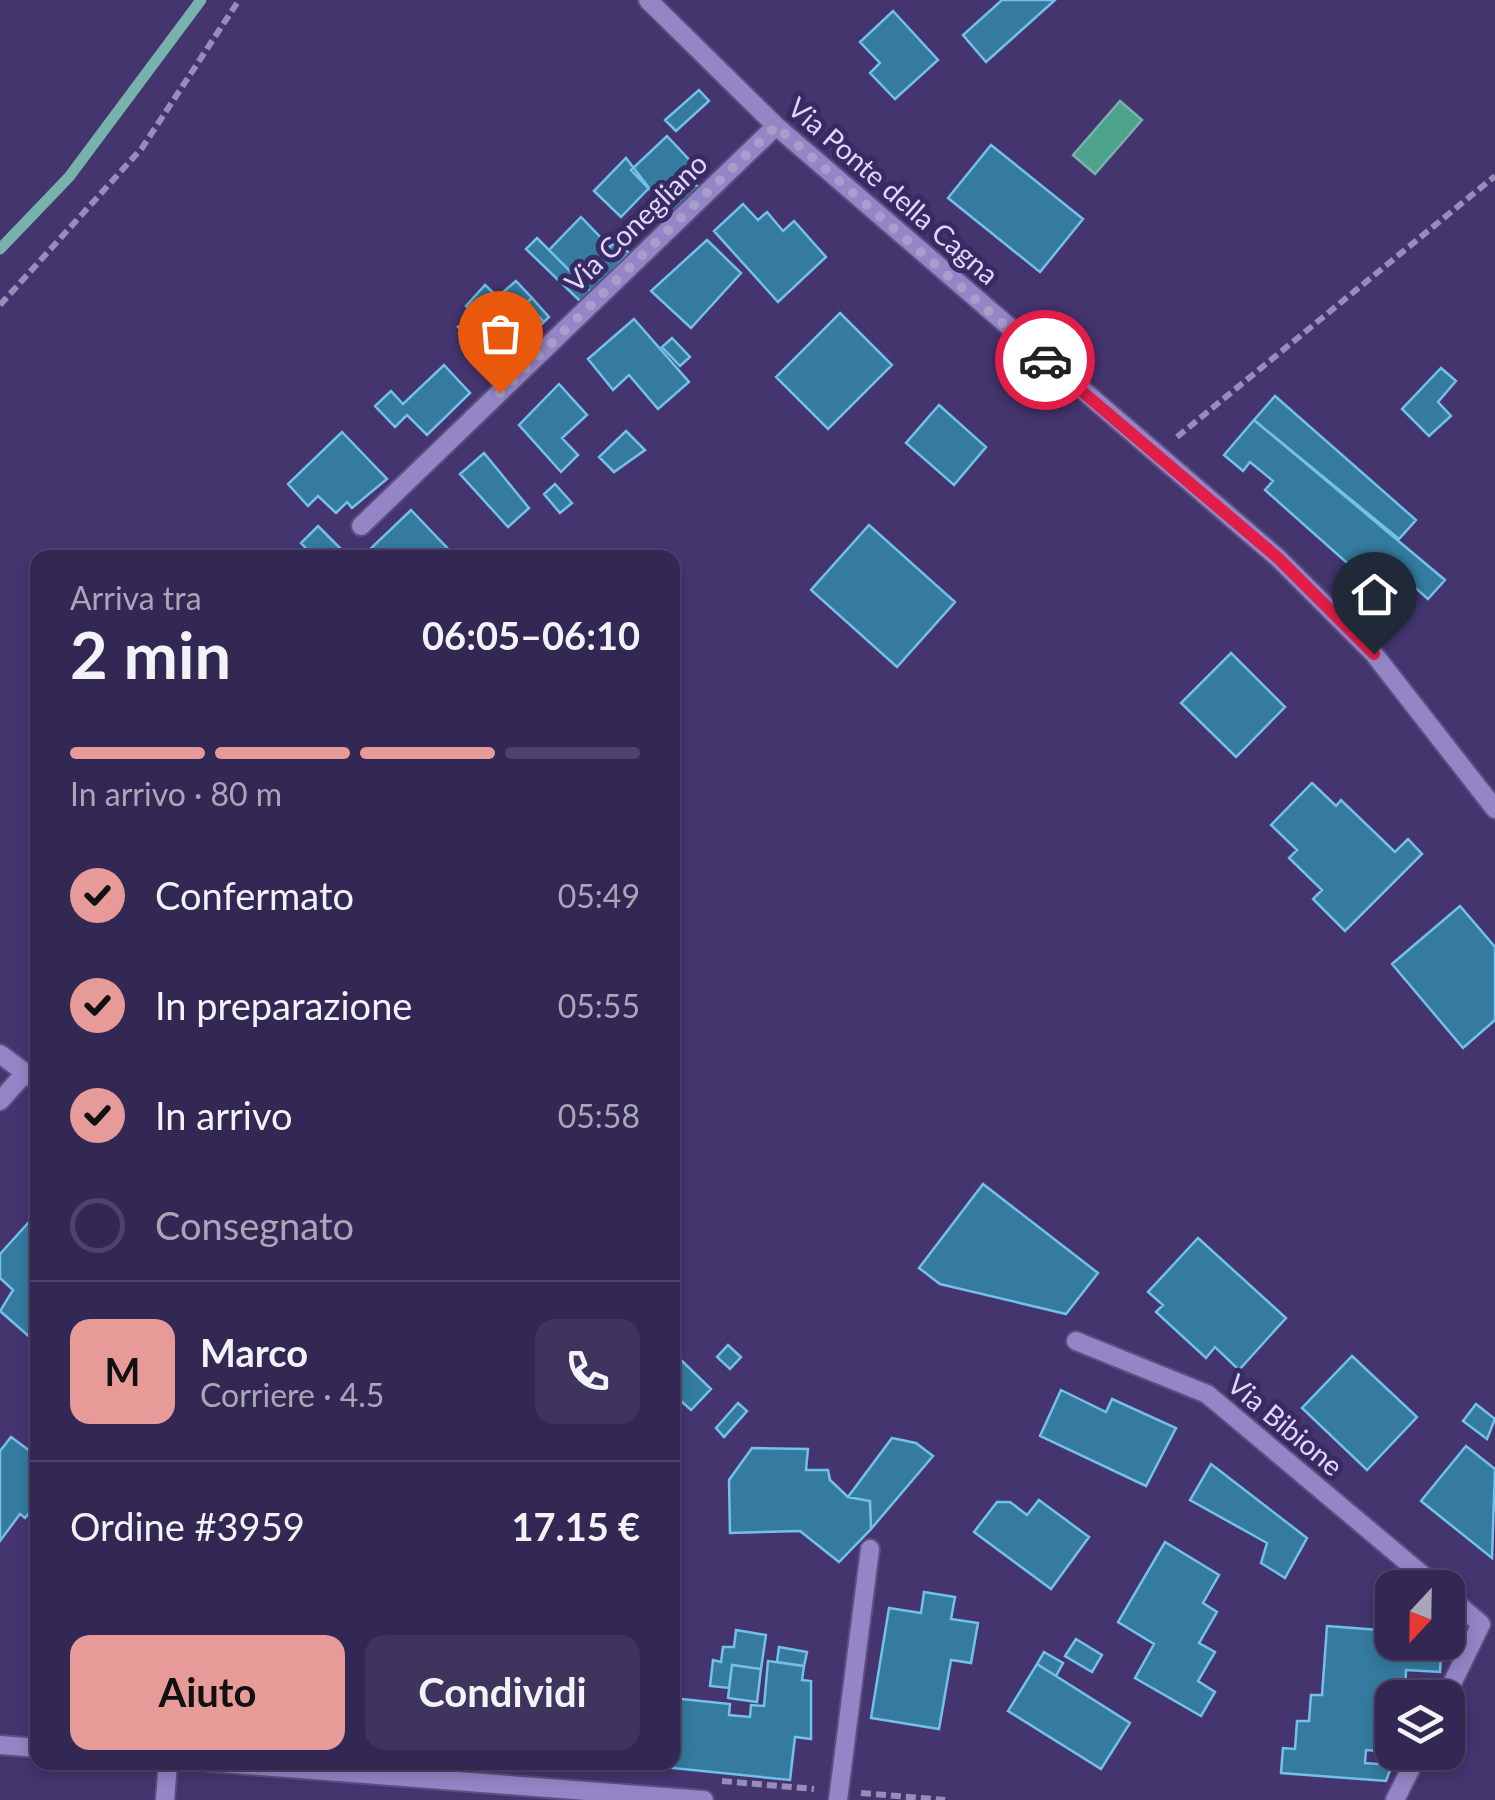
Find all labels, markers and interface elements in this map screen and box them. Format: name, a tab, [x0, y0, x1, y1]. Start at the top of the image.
street label: Via Ponte della Cagna	[782, 90, 1006, 291]
street label: Via Conegliano	[557, 146, 714, 299]
pin	[458, 291, 543, 394]
icon: bag	[473, 306, 528, 361]
courier	[995, 310, 1095, 410]
icon: car	[1018, 333, 1073, 388]
pin	[1332, 552, 1417, 655]
icon: home	[1347, 567, 1402, 622]
text: Arriva tra	[70, 578, 202, 617]
text: 06:05–06:10	[422, 612, 640, 658]
text: 2 min	[70, 615, 231, 693]
text: In arrivo · 80 m	[70, 774, 282, 813]
icon: check	[70, 868, 125, 923]
text: Confermato	[155, 872, 354, 918]
text: 05:49	[558, 876, 640, 915]
icon: check	[70, 978, 125, 1033]
text: In preparazione	[155, 982, 412, 1028]
text: 05:55	[558, 986, 640, 1025]
icon: check	[70, 1088, 125, 1143]
text: In arrivo	[155, 1092, 293, 1138]
text: 05:58	[558, 1096, 640, 1135]
text: Consegnato	[155, 1202, 354, 1248]
button: phone	[535, 1319, 640, 1424]
text: Marco	[200, 1329, 308, 1375]
text: M	[105, 1348, 140, 1394]
street label: Via Bibione	[1221, 1366, 1350, 1482]
text: Corriere · 4.5	[200, 1375, 384, 1414]
text: Ordine #3959	[70, 1503, 305, 1549]
text: 17.15 €	[512, 1503, 640, 1549]
north arrow	[1375, 1570, 1465, 1660]
map controls	[1375, 1570, 1465, 1770]
button: Aiuto	[70, 1635, 345, 1750]
button: Condividi	[365, 1635, 640, 1750]
button: layers	[1375, 1680, 1465, 1770]

